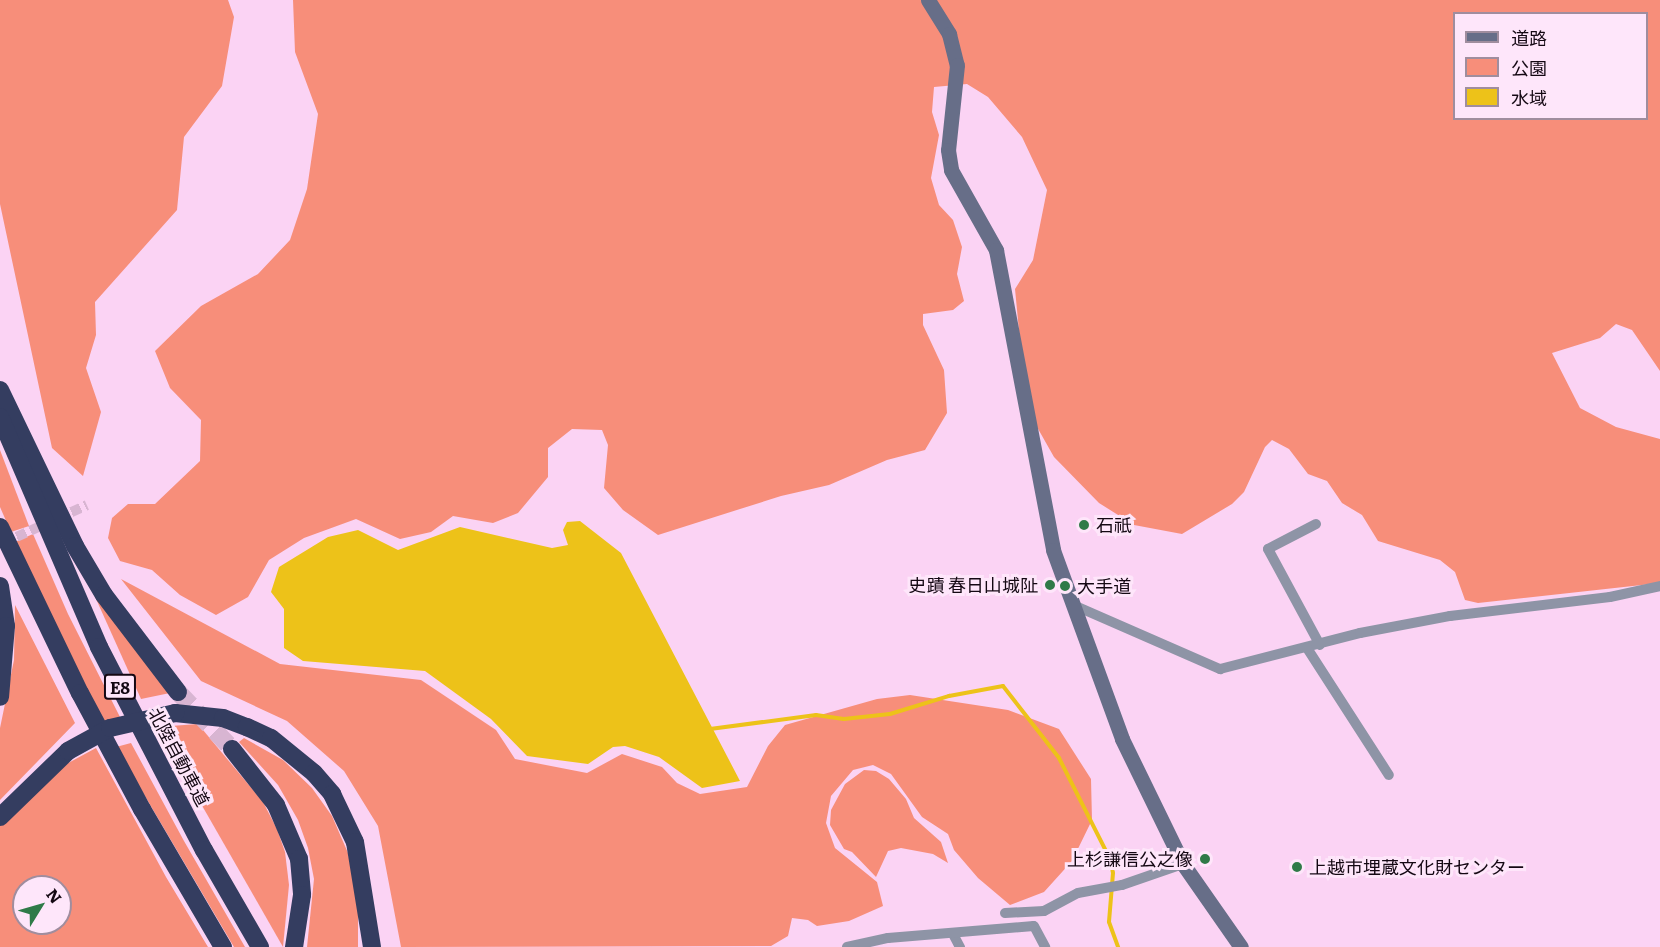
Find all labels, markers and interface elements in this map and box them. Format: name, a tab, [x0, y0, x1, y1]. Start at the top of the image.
legend	[1453, 12, 1648, 120]
text: 道路	[1511, 24, 1547, 51]
text: 公園	[1511, 54, 1547, 81]
text: 水域	[1511, 84, 1547, 111]
place label: 石祇	[1096, 514, 1132, 536]
marker: 石祇	[1077, 518, 1091, 532]
place label: 史蹟 春日山城阯	[908, 574, 1038, 596]
place label: 大手道	[1077, 575, 1131, 597]
marker: 史蹟 春日山城阯	[1043, 578, 1057, 592]
marker: 大手道	[1058, 579, 1072, 593]
road number: E8	[104, 674, 136, 700]
street label: 北陸自動車道	[144, 704, 214, 810]
place label: 上杉謙信公之像	[1067, 848, 1193, 870]
marker: 上杉謙信公之像	[1198, 852, 1212, 866]
place label: 上越市埋蔵文化財センター	[1309, 856, 1525, 878]
marker: 上越市埋蔵文化財センター	[1290, 860, 1304, 874]
north arrow	[12, 875, 72, 935]
text: N	[41, 883, 68, 908]

